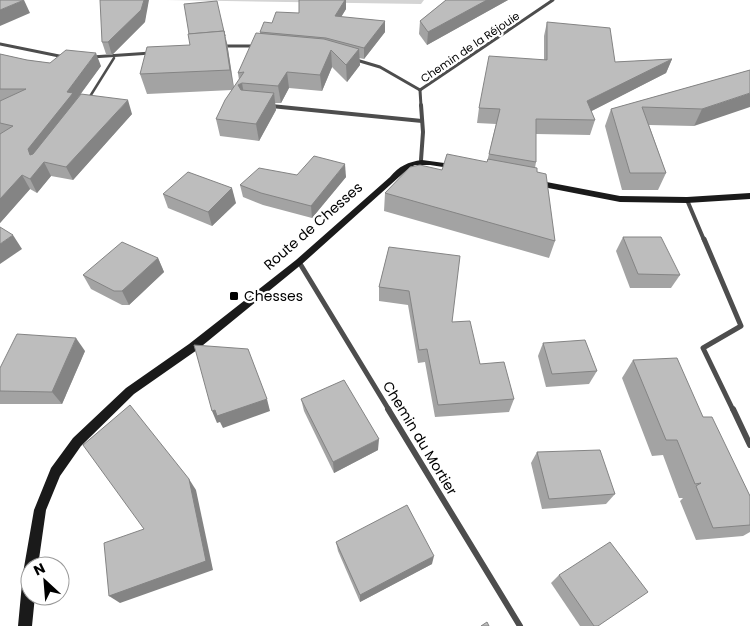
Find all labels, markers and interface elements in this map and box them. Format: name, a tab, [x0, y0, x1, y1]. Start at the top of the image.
street label: Chemin de la Réjouie	[417, 8, 523, 86]
street label: Route de Chesses	[259, 177, 367, 275]
place label: Chesses	[244, 286, 303, 306]
marker: Chesses	[228, 290, 240, 302]
street label: Chemin du Mortier	[378, 377, 462, 499]
north arrow	[20, 556, 70, 606]
text: N	[30, 558, 48, 581]

